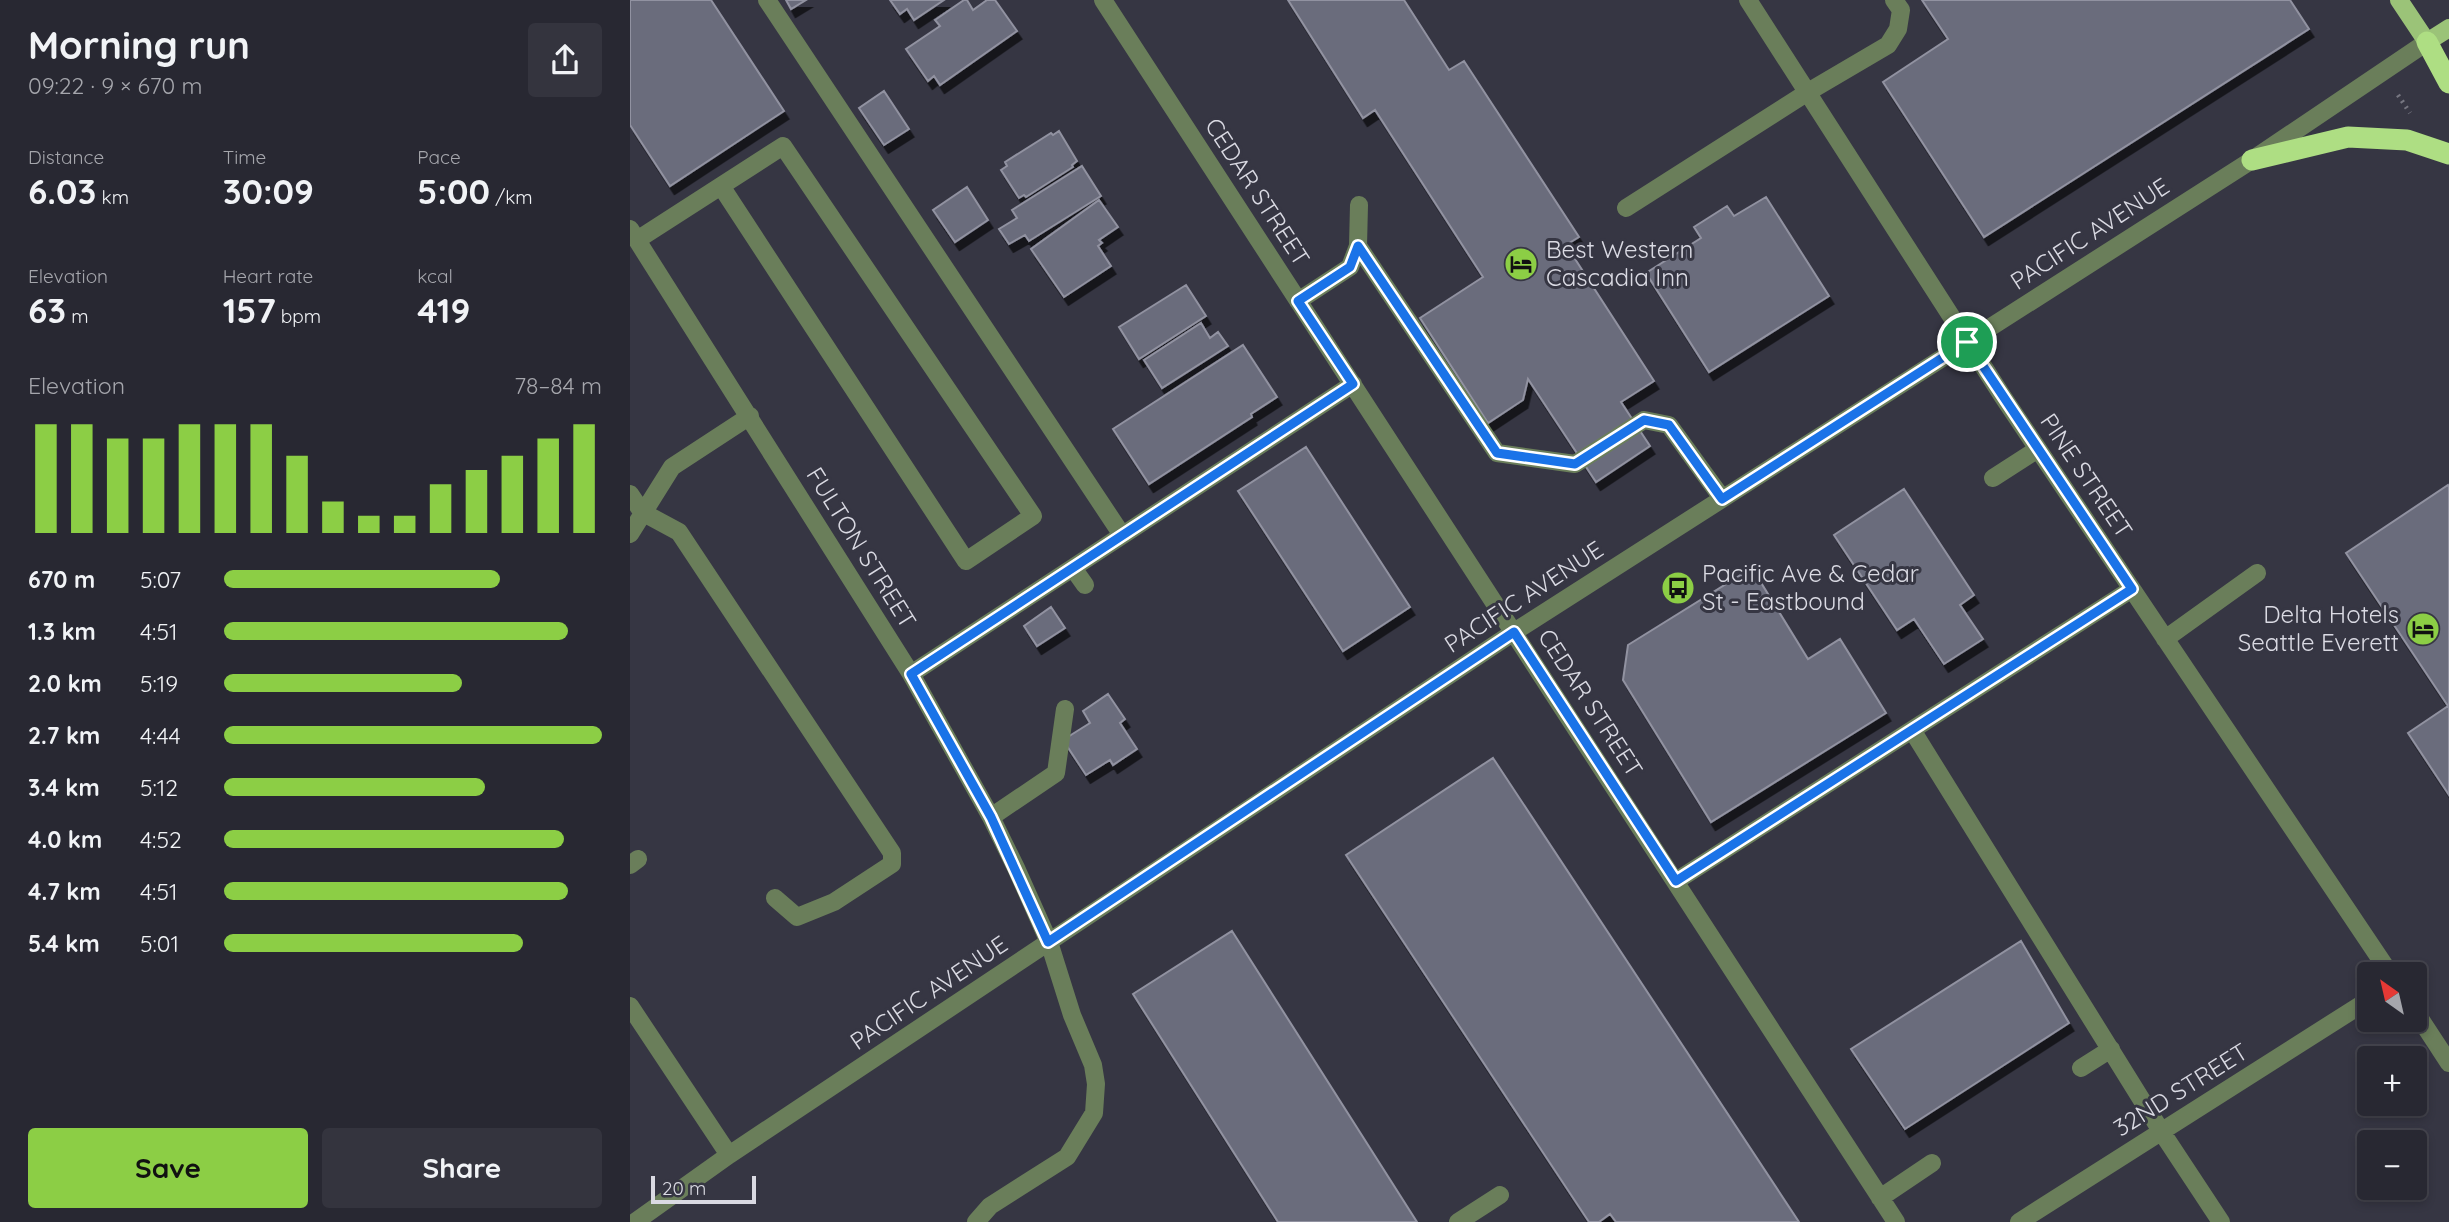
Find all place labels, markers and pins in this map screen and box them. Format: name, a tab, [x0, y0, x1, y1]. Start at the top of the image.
place label: Best Western Cascadia Inn	[1546, 234, 1693, 292]
hotel icon: Best Western Cascadia Inn	[1502, 245, 1540, 283]
pin	[1937, 312, 1997, 372]
place label: Pacific Ave & Cedar St - Eastbound	[1702, 558, 1919, 616]
bus stop icon: Pacific Ave & Cedar St - Eastbound	[1659, 569, 1697, 607]
place label: Delta Hotels Seattle Everett	[2238, 599, 2399, 657]
hotel icon: Delta Hotels Seattle Everett	[2404, 610, 2442, 648]

